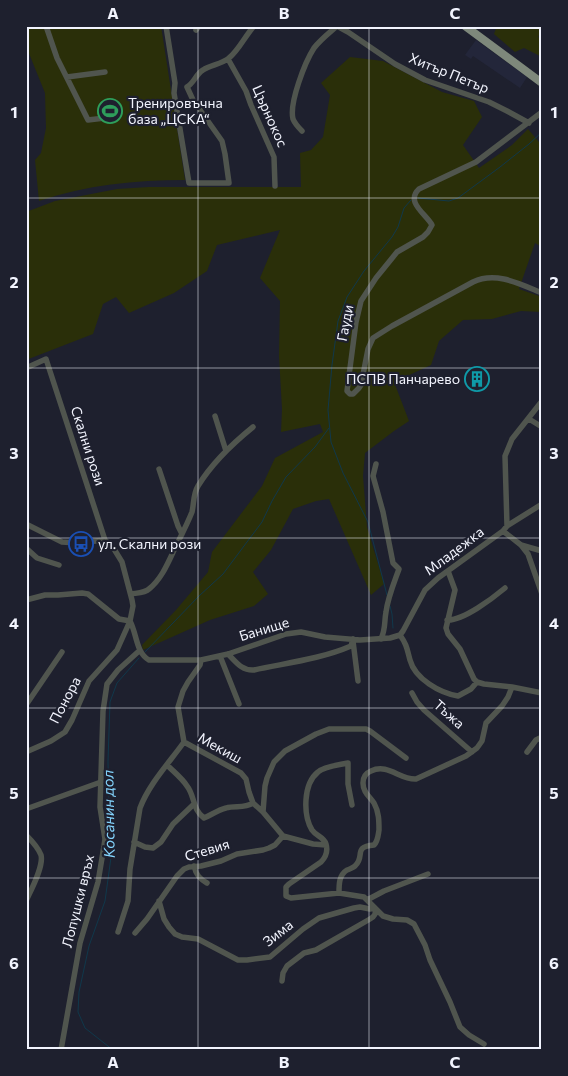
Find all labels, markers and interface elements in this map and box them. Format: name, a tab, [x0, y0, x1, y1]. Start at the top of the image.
text: A	[107, 3, 119, 22]
text: B	[279, 3, 290, 22]
text: C	[450, 3, 461, 22]
street label: Хитър Петър	[407, 49, 492, 96]
street label: Църнокос	[249, 82, 292, 150]
place label: Тренировъчна база „ЦСКА“	[128, 94, 223, 127]
sports icon: Тренировъчна база „ЦСКА“	[97, 98, 123, 124]
text: 1	[10, 102, 18, 121]
text: 1	[550, 102, 558, 121]
text: 2	[9, 272, 19, 291]
text: 2	[549, 272, 559, 291]
street label: Гауди	[333, 303, 356, 343]
building icon: ПСПВ Панчарево	[464, 366, 490, 392]
place label: ПСПВ Панчарево	[346, 370, 460, 387]
street label: Скални рози	[68, 404, 109, 488]
text: 3	[9, 443, 19, 462]
text: 3	[549, 443, 559, 462]
street label: Младежка	[421, 523, 487, 579]
bus stop icon: ул. Скални рози	[68, 531, 94, 557]
place label: ул. Скални рози	[98, 535, 201, 552]
text: 4	[9, 613, 19, 632]
street label: Банище	[237, 613, 291, 644]
text: 4	[549, 613, 559, 632]
street label: Понора	[45, 673, 84, 726]
street label: Тъжа	[431, 695, 468, 732]
street label: Мекиш	[195, 729, 245, 767]
water label: Косанин дол	[98, 769, 118, 858]
text: 5	[9, 783, 19, 802]
text: 5	[549, 783, 559, 802]
street label: Стевия	[182, 835, 231, 864]
street label: Лопушки връх	[58, 852, 97, 949]
street label: Зима	[259, 916, 296, 950]
text: 6	[9, 953, 19, 972]
text: 6	[549, 953, 559, 972]
text: A	[107, 1052, 119, 1071]
text: B	[279, 1052, 290, 1071]
text: C	[450, 1052, 461, 1071]

